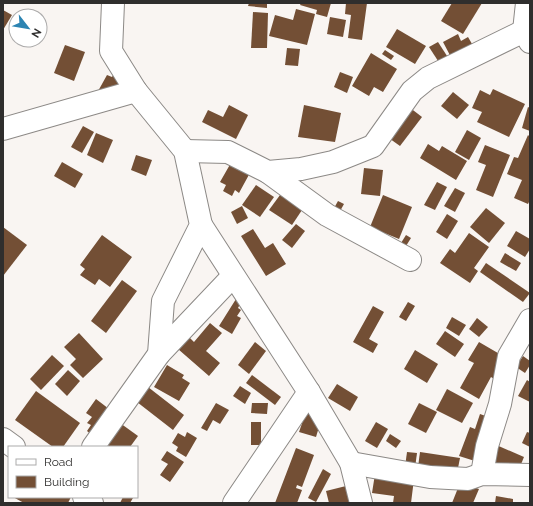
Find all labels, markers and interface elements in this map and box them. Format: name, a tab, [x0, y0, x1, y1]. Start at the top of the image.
north arrow	[8, 8, 48, 48]
text: N	[28, 26, 44, 40]
legend	[8, 446, 138, 498]
text: Road	[44, 455, 73, 469]
text: Building	[44, 475, 90, 489]

